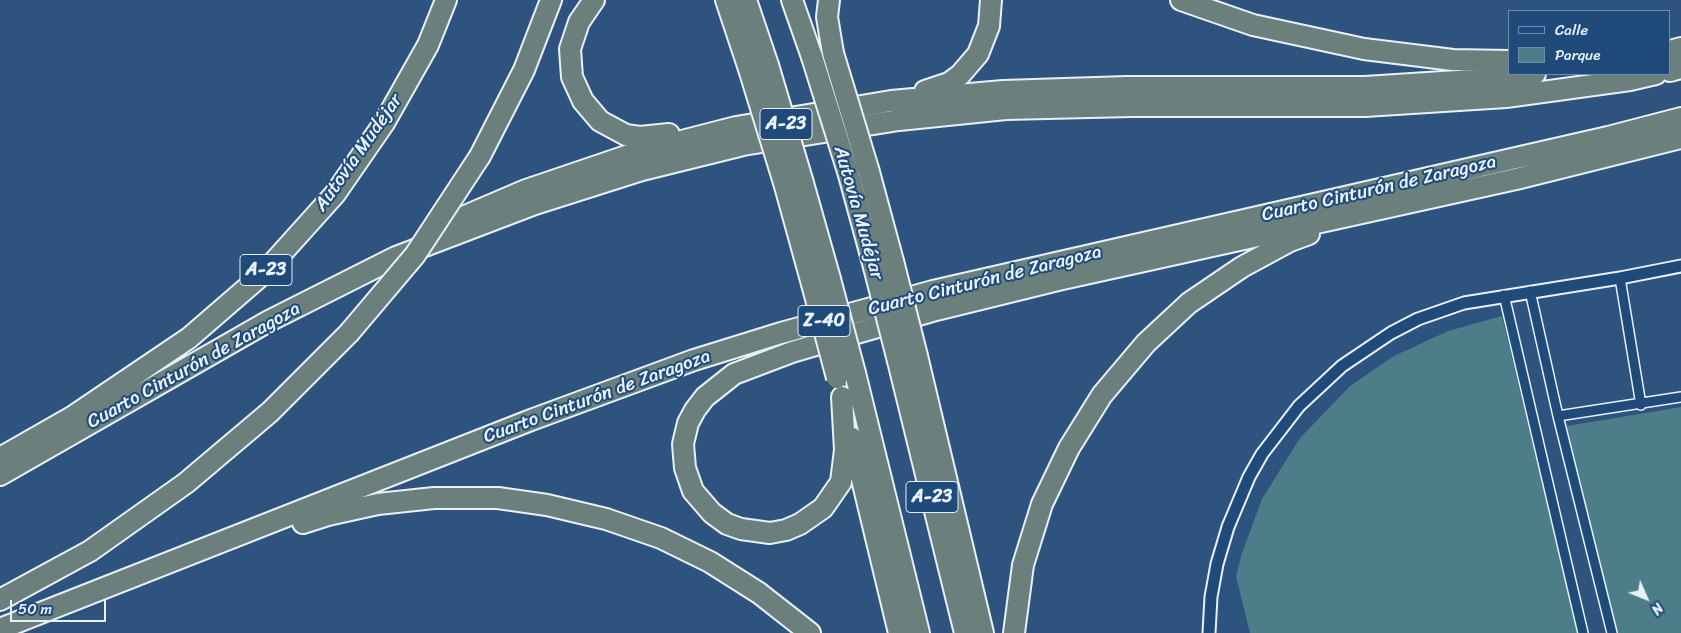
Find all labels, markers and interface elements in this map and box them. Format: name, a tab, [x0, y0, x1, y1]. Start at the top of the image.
legend	[1508, 10, 1671, 75]
text: Calle	[1555, 17, 1588, 43]
text: Parque	[1555, 42, 1600, 68]
street label: Autovía Mudéjar	[310, 90, 408, 216]
road number: A-23	[760, 108, 812, 140]
street label: Autovía Mudéjar	[828, 143, 888, 283]
street label: Cuarto Cinturón de Zaragoza	[1260, 151, 1498, 227]
street label: Cuarto Cinturón de Zaragoza	[866, 241, 1104, 321]
road number: A-23	[240, 254, 292, 286]
street label: Cuarto Cinturón de Zaragoza	[84, 298, 304, 434]
road number: Z-40	[798, 306, 850, 336]
street label: Cuarto Cinturón de Zaragoza	[480, 345, 714, 449]
road number: A-23	[906, 482, 958, 512]
north arrow	[1621, 573, 1671, 623]
scale bar	[12, 590, 109, 622]
text: 50 m	[18, 596, 52, 622]
text: N	[1645, 597, 1670, 621]

